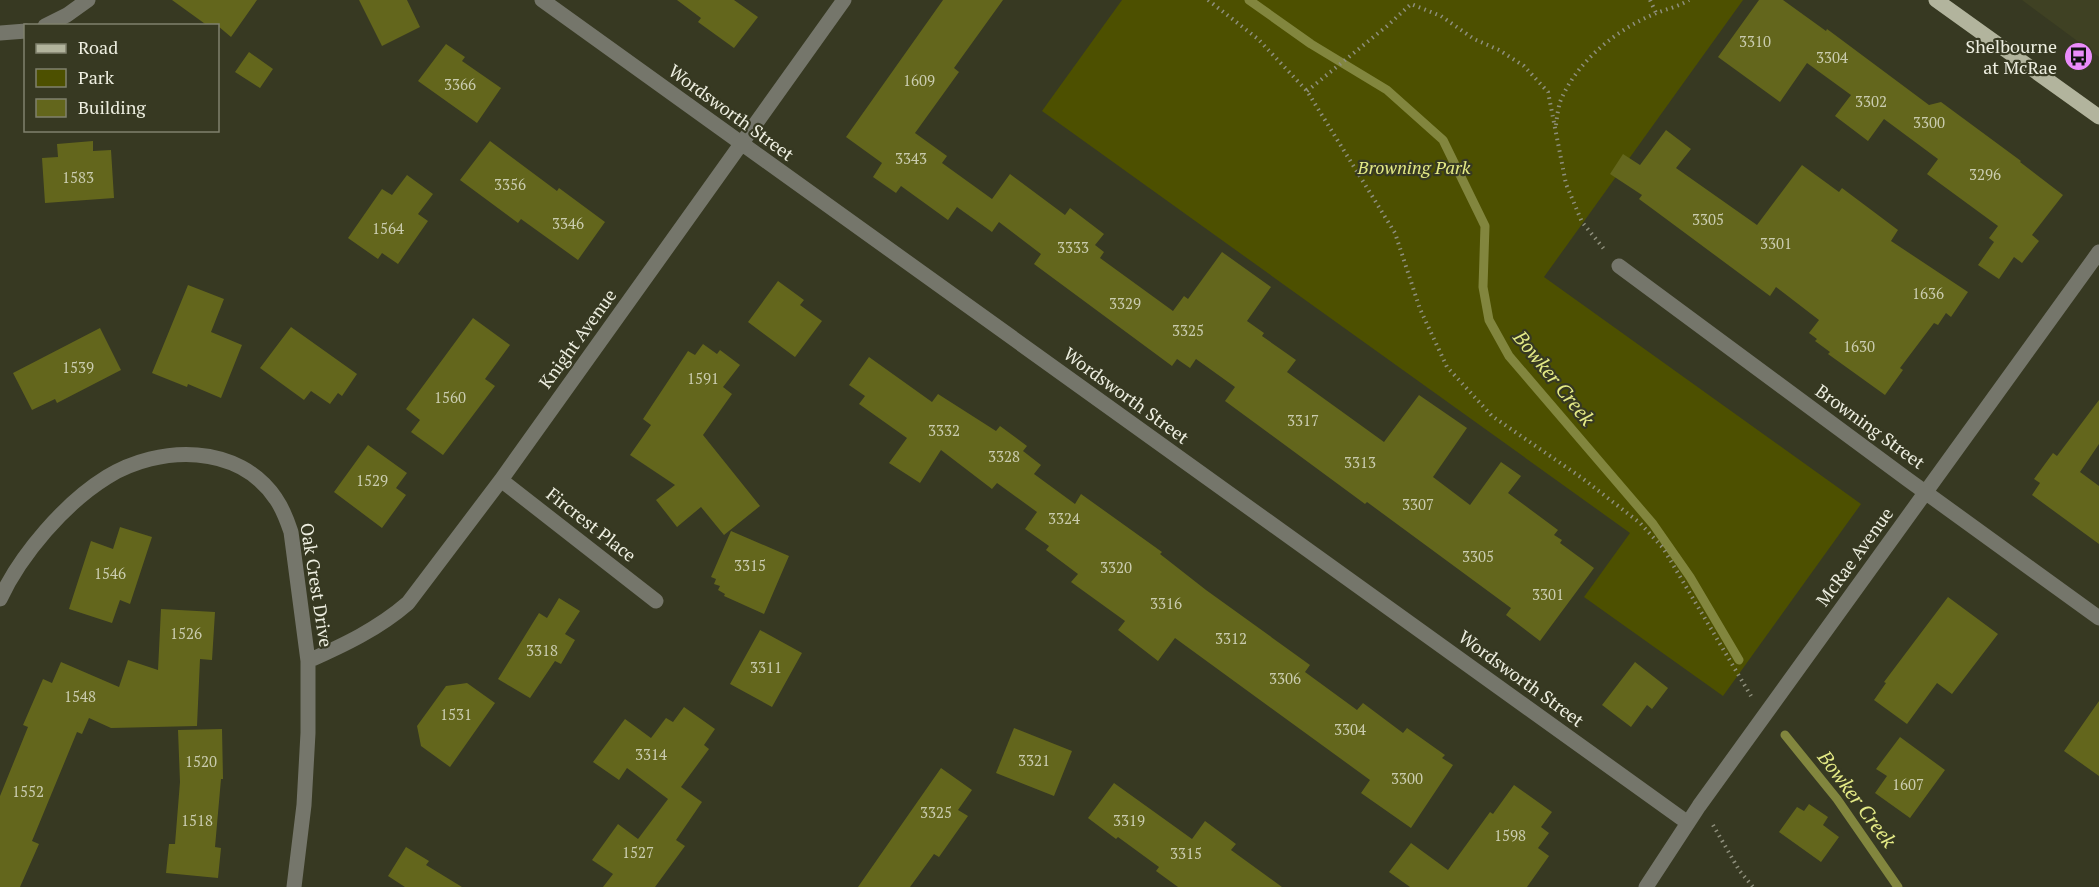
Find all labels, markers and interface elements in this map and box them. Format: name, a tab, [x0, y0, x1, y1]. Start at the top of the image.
legend	[24, 24, 219, 132]
house number: 3310	[1739, 31, 1771, 51]
place label: Shelbourne at McRae	[1966, 34, 2057, 79]
text: Road	[78, 35, 118, 59]
bus stop icon: Shelbourne at McRae	[2062, 41, 2094, 73]
house number: 3304	[1816, 47, 1848, 67]
street label: Wordsworth Street	[664, 58, 799, 166]
text: Park	[78, 65, 115, 89]
house number: 1609	[903, 70, 935, 90]
house number: 3366	[444, 74, 476, 94]
house number: 3302	[1855, 91, 1887, 111]
text: Building	[78, 95, 146, 119]
house number: 3300	[1913, 112, 1945, 132]
house number: 3343	[895, 148, 927, 168]
park label: Browning Park	[1357, 155, 1471, 179]
house number: 3296	[1969, 164, 2001, 184]
house number: 1583	[62, 167, 94, 187]
house number: 3356	[494, 174, 526, 194]
house number: 3305	[1692, 209, 1724, 229]
house number: 3346	[552, 213, 584, 233]
house number: 1564	[372, 218, 404, 238]
house number: 3301	[1760, 233, 1792, 253]
house number: 3333	[1057, 237, 1089, 257]
house number: 1636	[1912, 283, 1944, 303]
street label: Knight Avenue	[533, 284, 621, 393]
house number: 3329	[1109, 293, 1141, 313]
house number: 3325	[1172, 320, 1204, 340]
water label: Bowker Creek	[1507, 324, 1601, 431]
house number: 1630	[1843, 336, 1875, 356]
street label: Wordsworth Street	[1059, 341, 1194, 449]
house number: 1539	[62, 357, 94, 377]
house number: 1591	[687, 368, 719, 388]
street label: Browning Street	[1811, 378, 1930, 474]
house number: 1560	[434, 387, 466, 407]
house number: 3317	[1287, 410, 1319, 430]
house number: 3332	[928, 420, 960, 440]
house number: 3328	[988, 446, 1020, 466]
house number: 3313	[1344, 452, 1376, 472]
house number: 1529	[356, 470, 388, 490]
street label: Fircrest Place	[542, 482, 641, 567]
house number: 3307	[1402, 494, 1434, 514]
street label: McRae Avenue	[1810, 502, 1898, 611]
house number: 3324	[1048, 508, 1080, 528]
street label: Oak Crest Drive	[295, 521, 339, 649]
house number: 3305	[1462, 546, 1494, 566]
house number: 3315	[734, 555, 766, 575]
house number: 3320	[1100, 557, 1132, 577]
house number: 1546	[94, 563, 126, 583]
house number: 3301	[1532, 584, 1564, 604]
house number: 3316	[1150, 593, 1182, 613]
house number: 1526	[170, 623, 202, 643]
street label: Wordsworth Street	[1454, 624, 1589, 732]
house number: 3312	[1215, 628, 1247, 648]
house number: 3318	[526, 640, 558, 660]
house number: 3311	[750, 657, 782, 677]
house number: 3306	[1269, 668, 1301, 688]
house number: 1548	[64, 686, 96, 706]
house number: 1531	[440, 704, 472, 724]
house number: 3304	[1334, 719, 1366, 739]
house number: 3314	[635, 744, 667, 764]
water label: Bowker Creek	[1811, 744, 1903, 853]
house number: 3321	[1018, 750, 1050, 770]
house number: 1520	[185, 751, 217, 771]
house number: 3300	[1391, 768, 1423, 788]
house number: 1607	[1892, 774, 1924, 794]
house number: 1552	[12, 781, 44, 801]
house number: 3325	[920, 802, 952, 822]
house number: 1518	[181, 810, 213, 830]
house number: 3319	[1113, 810, 1145, 830]
house number: 1598	[1494, 825, 1526, 845]
house number: 1527	[622, 842, 654, 862]
house number: 3315	[1170, 843, 1202, 863]

